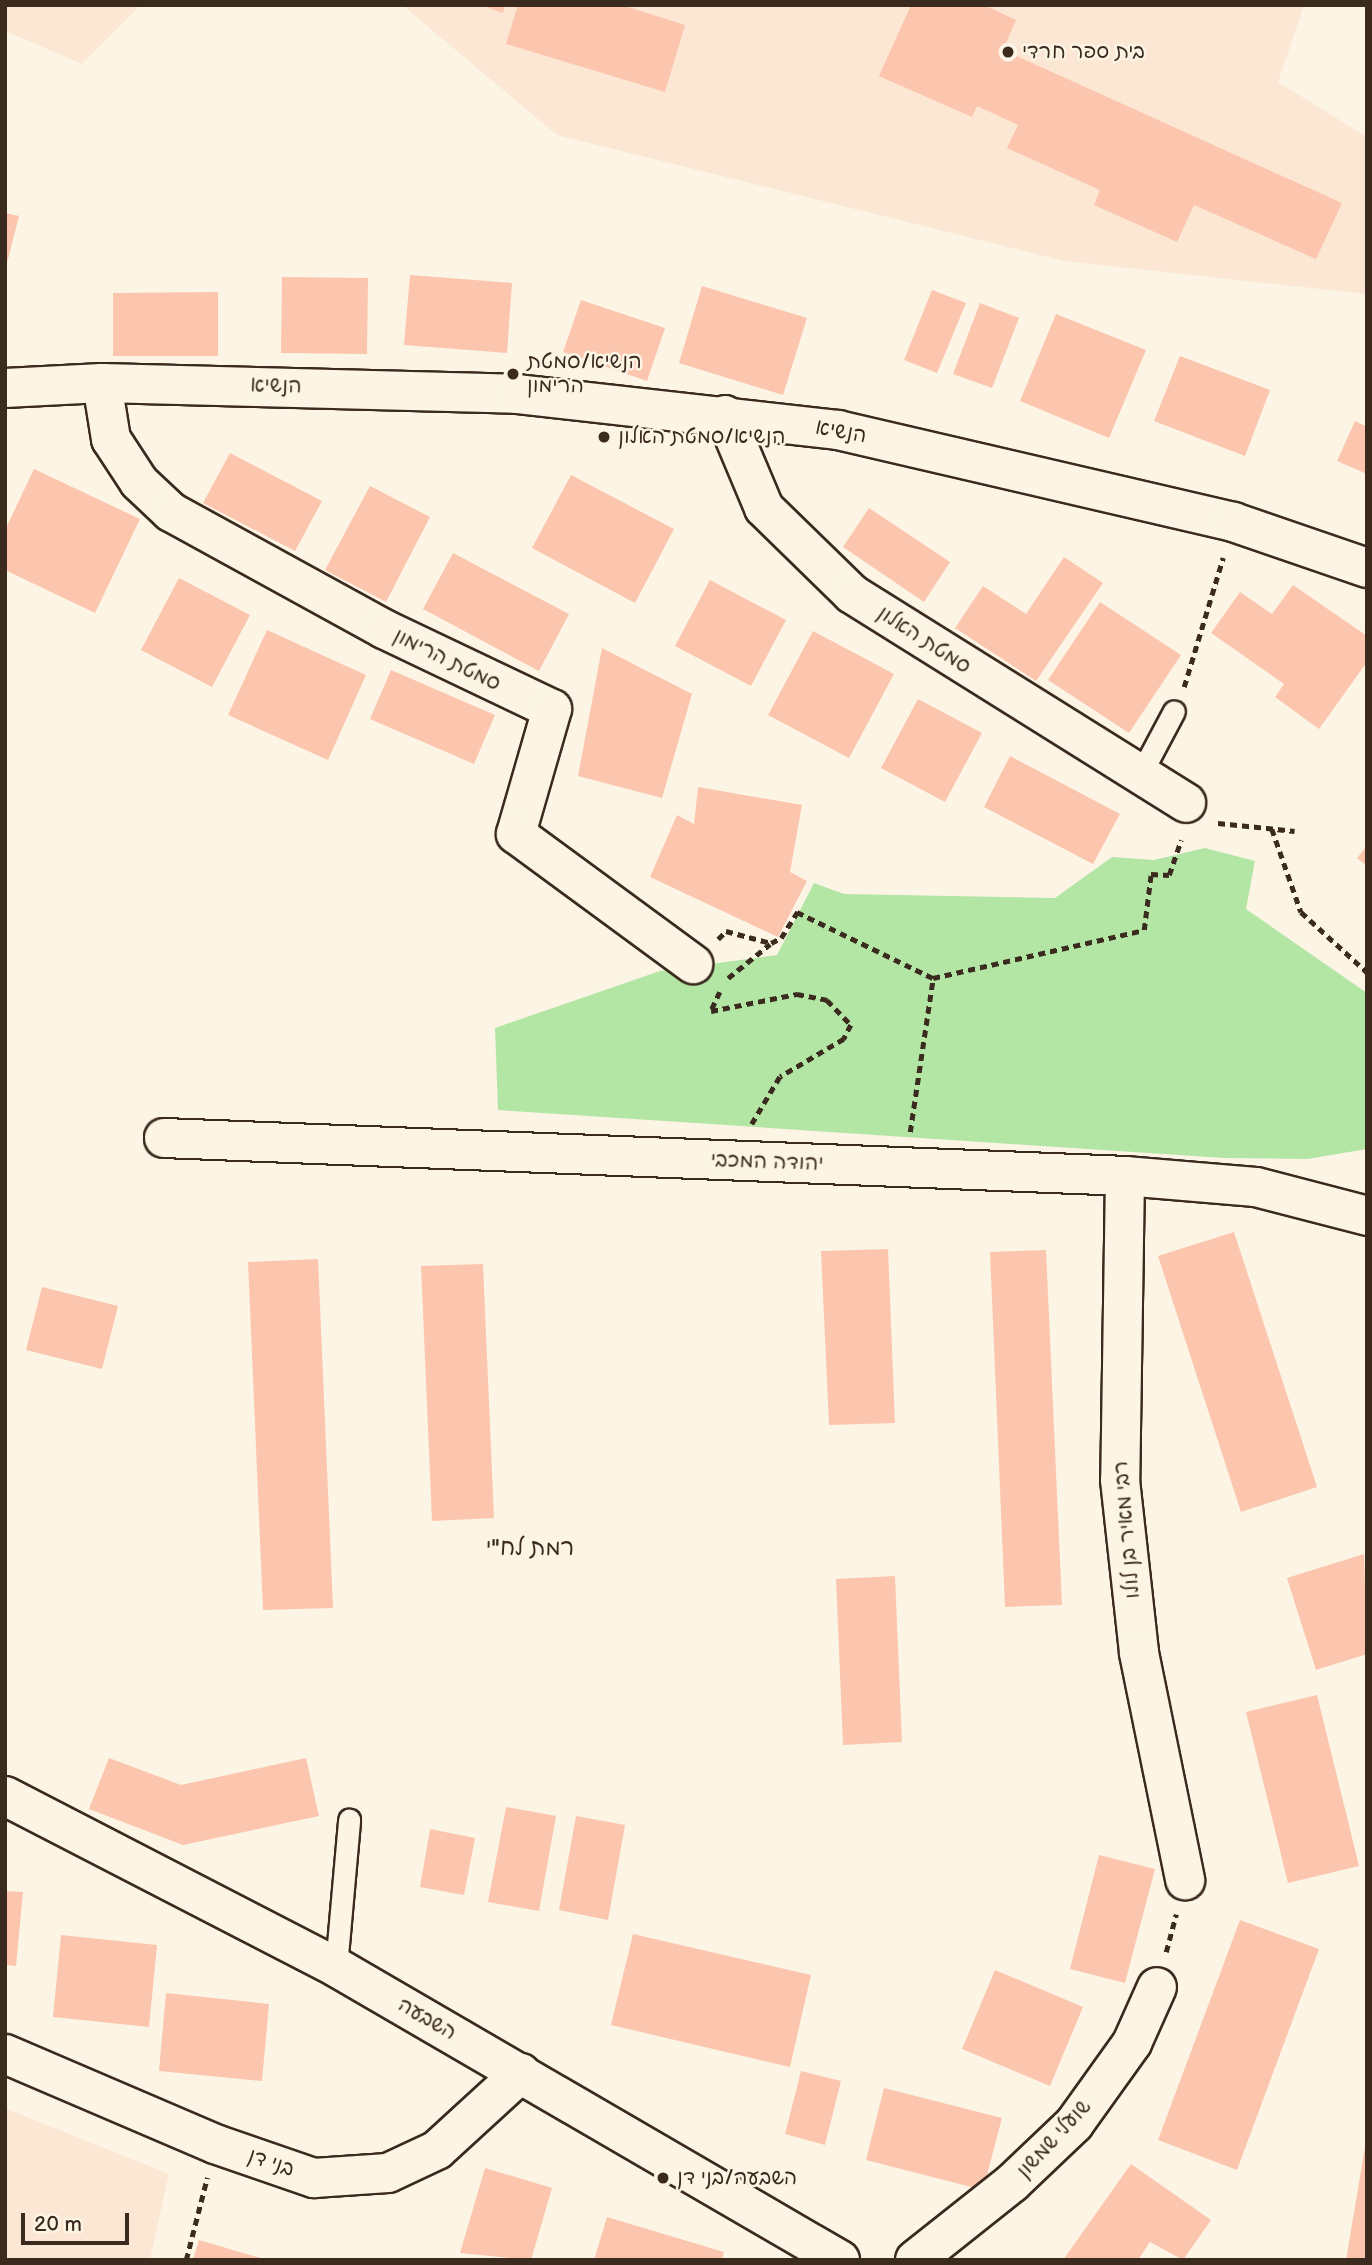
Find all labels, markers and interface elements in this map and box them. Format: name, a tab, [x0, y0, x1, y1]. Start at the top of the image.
place label: בית ספר חרדי	[1022, 39, 1145, 65]
marker: בית ספר חרדי	[1000, 44, 1016, 60]
place label: הנשיא/סמטת הרימון	[527, 349, 642, 399]
marker: הנשיא/סמטת הרימון	[505, 366, 521, 382]
street label: הנשיא	[250, 373, 302, 399]
street label: הנשיא	[813, 415, 869, 449]
place label: הנשיא/סמטת האלון	[618, 424, 785, 450]
marker: הנשיא/סמטת האלון	[596, 429, 612, 445]
street label: סמטת האלון	[873, 600, 975, 680]
street label: סמטת הרימון	[389, 623, 505, 697]
street label: יהודה המכבי	[710, 1147, 824, 1177]
street label: רבי מאיר בן לולו	[1108, 1460, 1146, 1600]
district label: רמת לח"י	[486, 1534, 574, 1562]
street label: השבעה	[393, 1992, 461, 2046]
street label: שועלי שמשון	[1011, 2095, 1097, 2183]
street label: בני דן	[245, 2143, 297, 2183]
place label: השבעה/בני דן	[677, 2165, 797, 2191]
marker: השבעה/בני דן	[655, 2170, 671, 2186]
scale bar	[24, 2198, 133, 2242]
text: 20 m	[34, 2212, 82, 2237]

